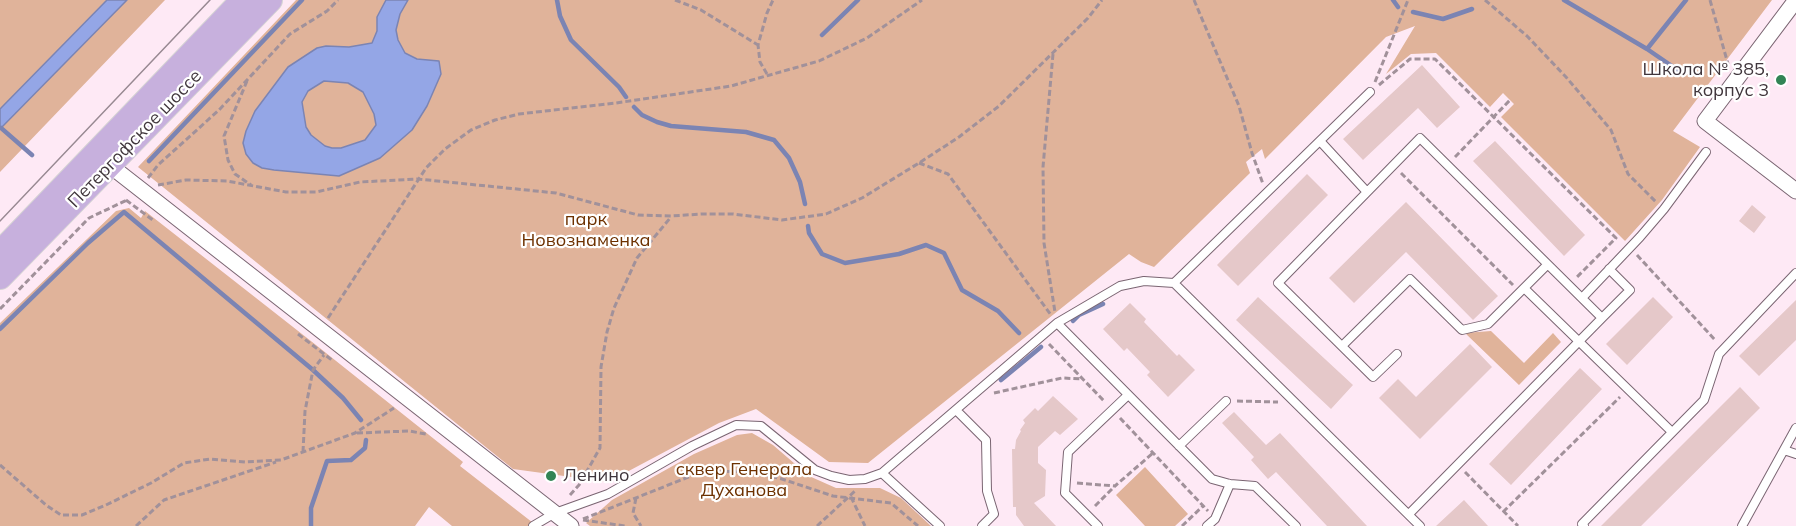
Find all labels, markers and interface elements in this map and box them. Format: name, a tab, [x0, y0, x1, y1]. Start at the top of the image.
place label: Школа № 385, корпус 3	[1643, 59, 1769, 101]
street label: Петергофское шоссе	[64, 66, 206, 212]
marker: Школа № 385, корпус 3	[1774, 73, 1788, 87]
park label: парк Новознаменка	[521, 209, 651, 252]
park label: сквер Генерала Духанова	[676, 459, 812, 502]
place label: Ленино	[563, 465, 629, 487]
marker: Ленино	[544, 469, 558, 483]

